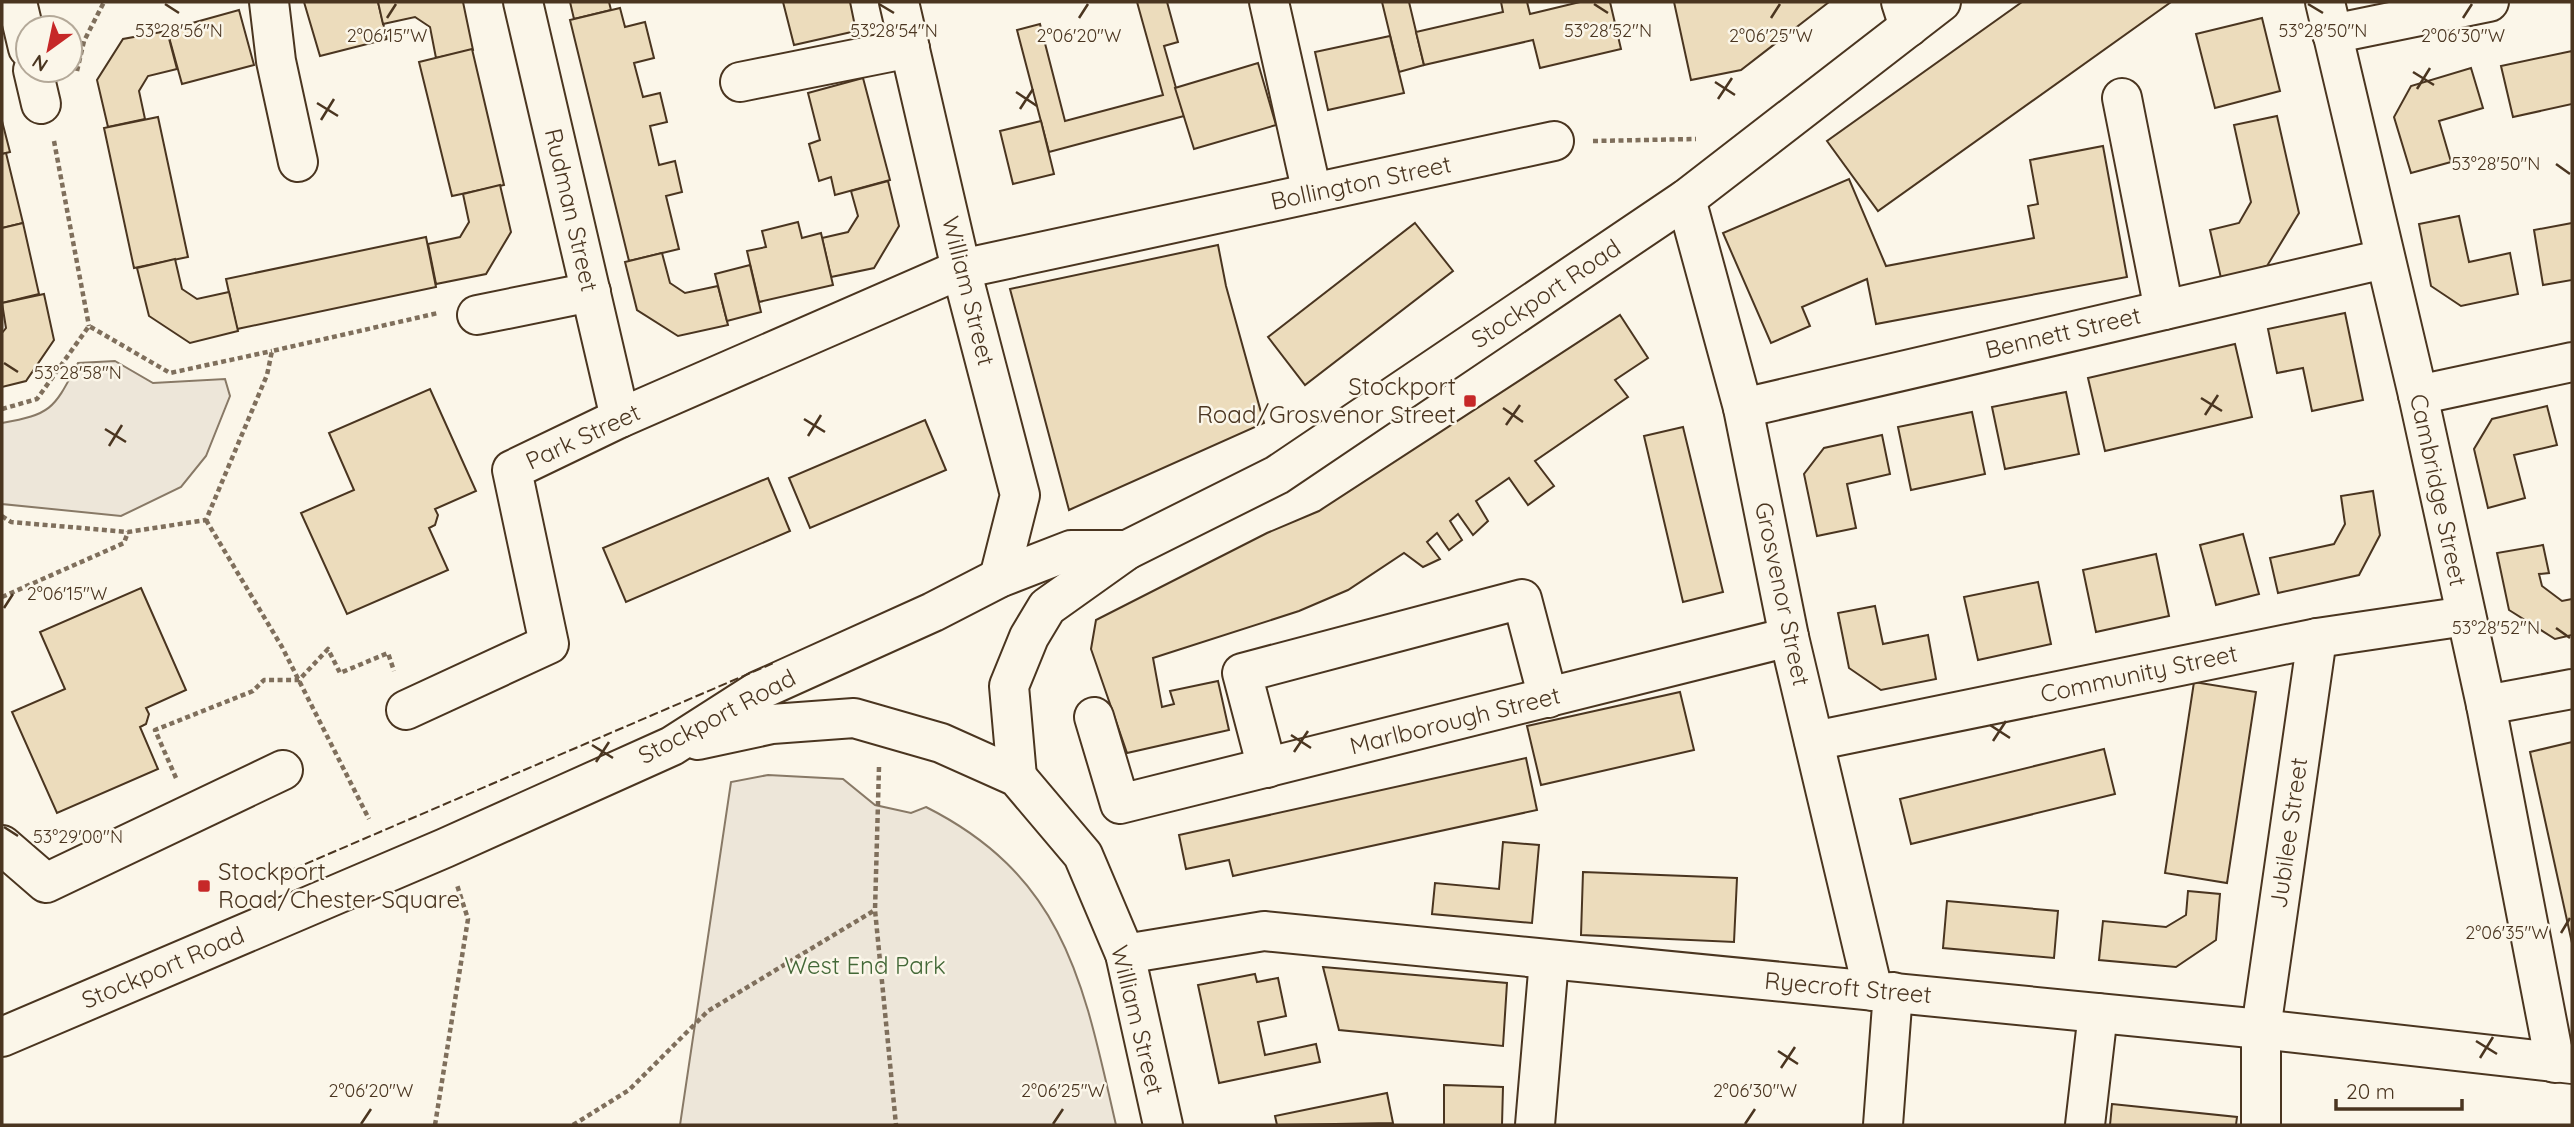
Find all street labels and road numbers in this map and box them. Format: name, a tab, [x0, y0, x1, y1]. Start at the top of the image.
street label: Rudman Street	[539, 125, 605, 294]
street label: Bollington Street	[1268, 148, 1454, 216]
street label: William Street	[936, 213, 1002, 369]
street label: Stockport Road	[1465, 232, 1626, 354]
street label: Bennett Street	[1982, 300, 2144, 365]
street label: Cambridge Street	[2404, 391, 2474, 589]
street label: Park Street	[521, 397, 645, 476]
street label: Grosvenor Street	[1749, 499, 1817, 688]
street label: Community Street	[2038, 638, 2240, 709]
street label: Stockport Road	[633, 662, 800, 770]
street label: Marlborough Street	[1347, 679, 1563, 761]
street label: Jubilee Street	[2263, 756, 2313, 910]
street label: Stockport Road	[77, 919, 248, 1015]
street label: William Street	[1105, 942, 1171, 1098]
street label: Ryecroft Street	[1763, 965, 1933, 1009]

